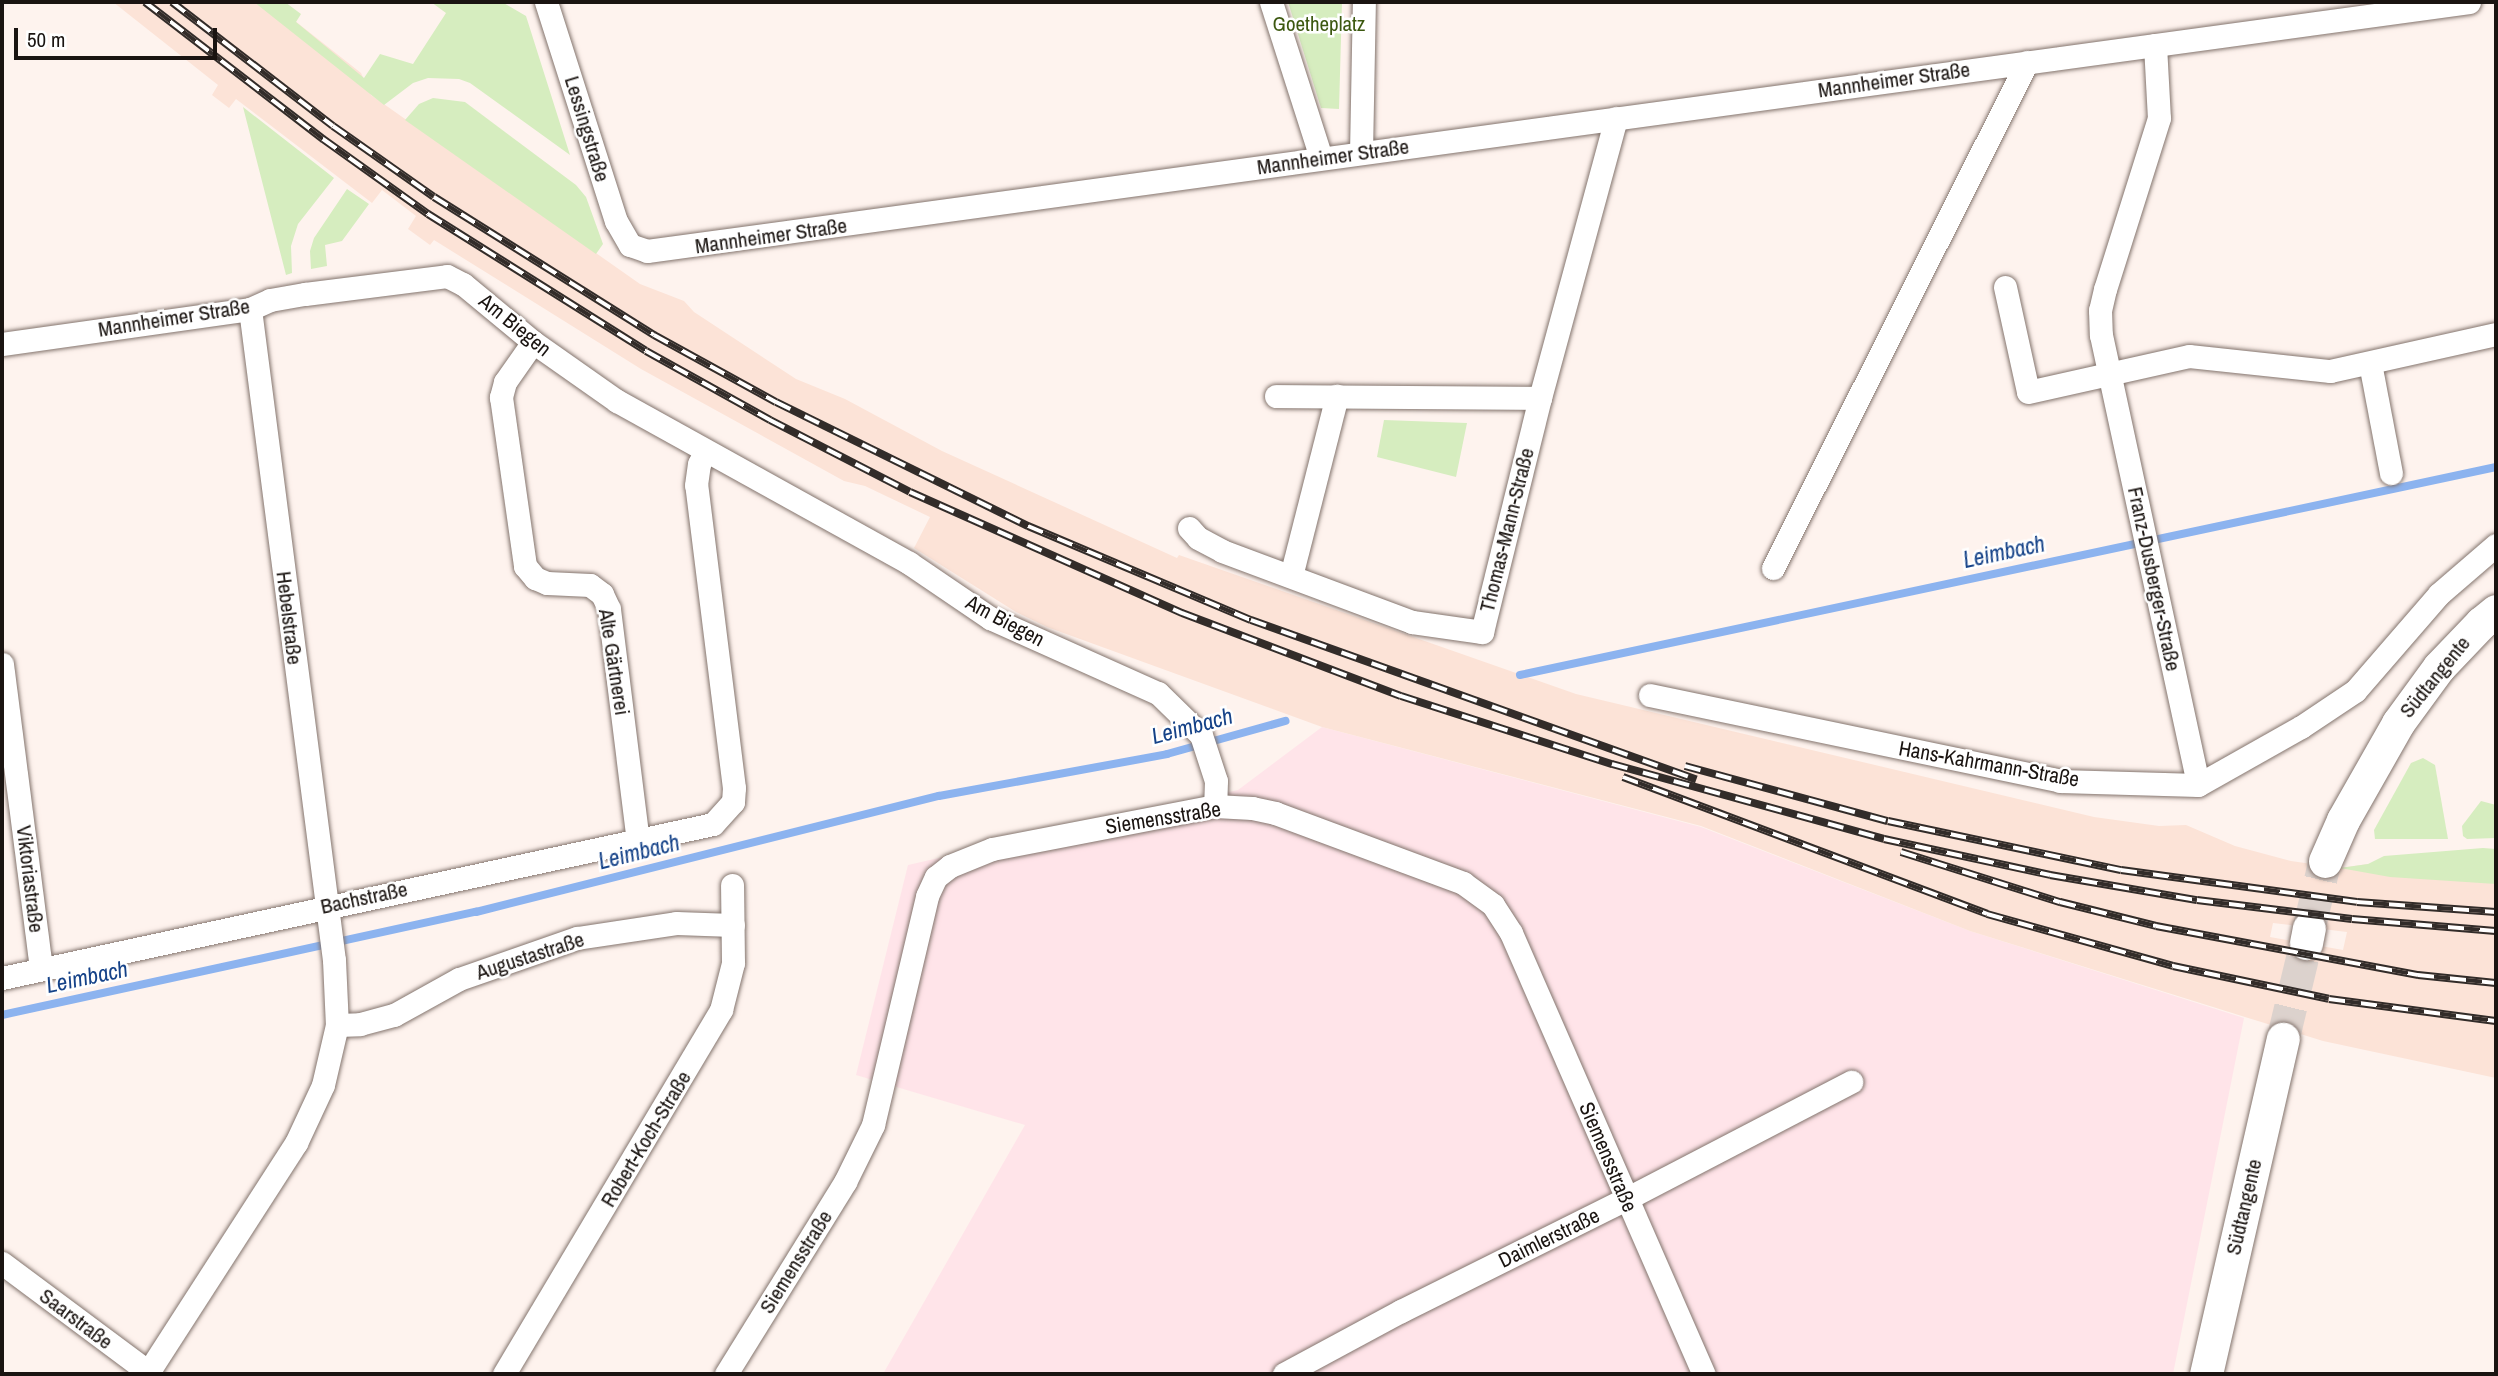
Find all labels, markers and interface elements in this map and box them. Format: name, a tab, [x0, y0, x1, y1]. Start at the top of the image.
park label: Goetheplatz	[1273, 11, 1365, 37]
scale bar	[18, 14, 220, 58]
text: 50 m	[27, 25, 65, 54]
street label: Mannheimer Straße	[1816, 57, 1972, 103]
street label: Lessingstraße	[559, 73, 615, 185]
street label: Mannheimer Straße	[1255, 134, 1411, 180]
street label: Mannheimer Straße	[693, 213, 849, 259]
street label: Am Biegen	[474, 288, 556, 362]
street label: Mannheimer Straße	[96, 294, 252, 342]
street label: Thomas-Mann-Straße	[1474, 445, 1540, 615]
street label: Franz-Dusberger-Straße	[2122, 485, 2186, 673]
water label: Leimbach	[1961, 530, 2047, 574]
street label: Hebelstraße	[271, 570, 307, 666]
street label: Am Biegen	[961, 590, 1049, 652]
street label: Alte Gärtnerei	[593, 607, 635, 717]
street label: Südtangente	[2394, 631, 2476, 723]
water label: Leimbach	[1148, 702, 1236, 750]
street label: Hans-Kahrmann-Straße	[1897, 736, 2081, 792]
street label: Siemensstraße	[1103, 796, 1223, 840]
street label: Viktoriastraße	[11, 824, 49, 934]
water label: Leimbach	[595, 829, 683, 875]
street label: Bachstraße	[318, 877, 410, 919]
street label: Augustastraße	[473, 927, 587, 985]
water label: Leimbach	[44, 955, 130, 999]
street label: Robert-Koch-Straße	[596, 1066, 696, 1212]
street label: Siemensstraße	[1574, 1098, 1642, 1216]
street label: Südtangente	[2221, 1157, 2267, 1257]
street label: Daimlerstraße	[1494, 1203, 1604, 1273]
street label: Siemensstraße	[754, 1206, 838, 1318]
street label: Saarstraße	[34, 1283, 118, 1355]

